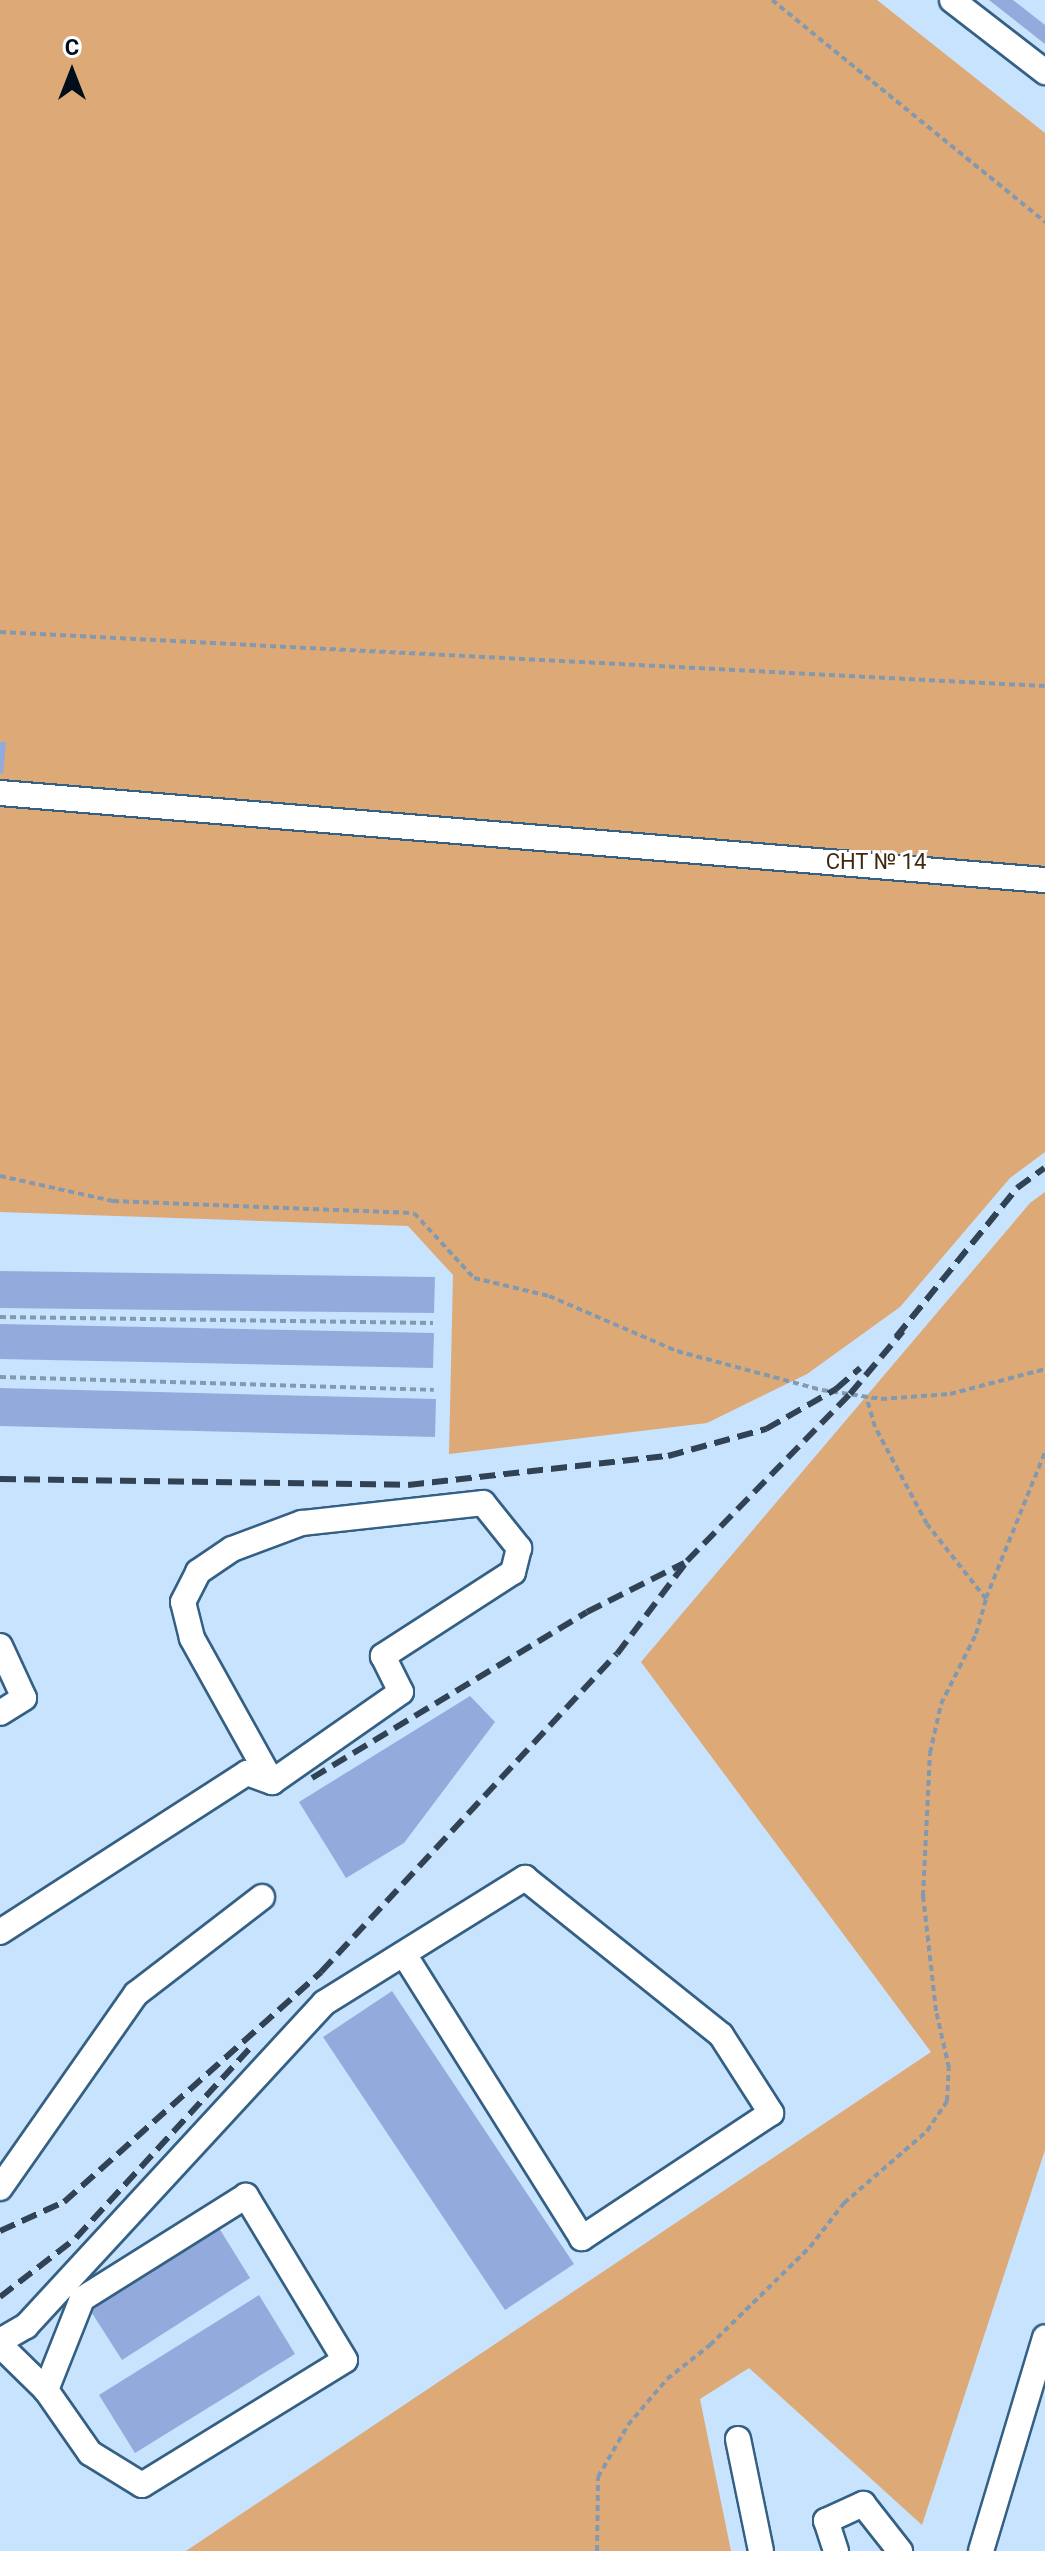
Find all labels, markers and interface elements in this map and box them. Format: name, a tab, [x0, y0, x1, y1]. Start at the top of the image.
north arrow	[32, 32, 112, 112]
text: С	[65, 35, 79, 60]
park label: СНТ № 14	[825, 849, 927, 875]

